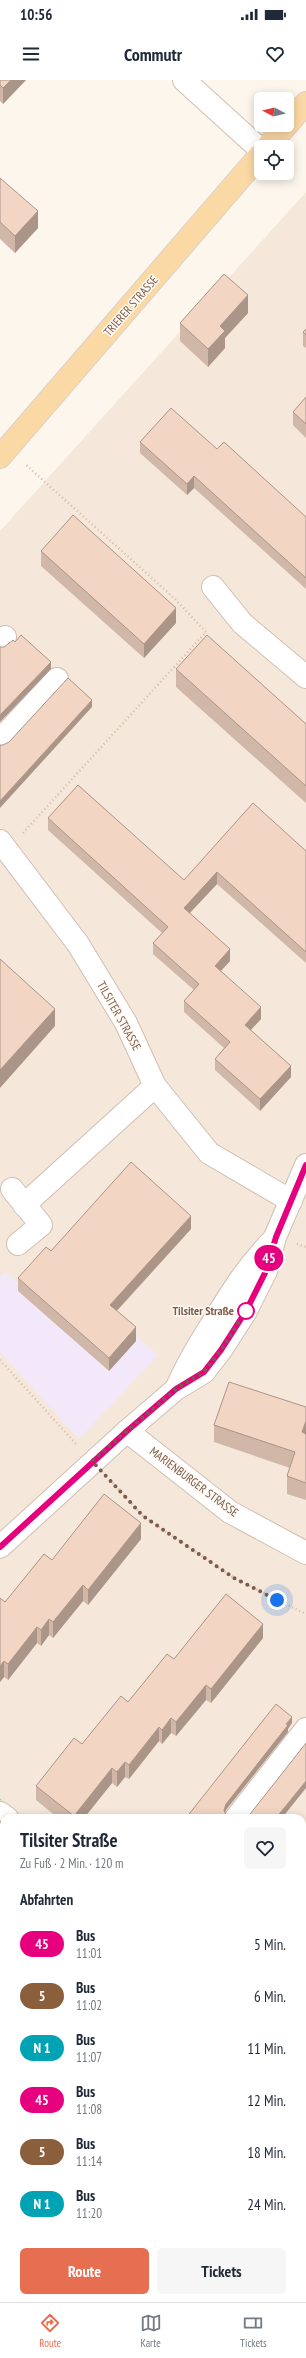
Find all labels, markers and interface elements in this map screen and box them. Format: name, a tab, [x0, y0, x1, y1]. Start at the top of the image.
text: 10:56	[20, 5, 52, 24]
icon: menu	[20, 43, 42, 65]
text: Commutr	[124, 43, 182, 66]
icon: heart	[264, 43, 286, 65]
north arrow	[254, 92, 294, 132]
map controls	[254, 92, 294, 180]
button: locate	[254, 140, 294, 180]
street label: TRIERER STRASSE	[100, 272, 161, 339]
street label: TILSITER STRASSE	[94, 978, 145, 1053]
line badge: 45	[251, 1245, 287, 1271]
text: 45	[262, 1249, 276, 1267]
marker: Tilsiter Straße	[237, 1302, 255, 1320]
place label: Tilsiter Straße	[172, 1303, 234, 1318]
street label: MARIENBURGER STRASSE	[147, 1443, 242, 1520]
your location	[267, 1590, 287, 1610]
button: heart	[244, 1827, 286, 1869]
text: Tilsiter Straße	[20, 1828, 118, 1852]
text: Zu Fuß · 2 Min. · 120 m	[20, 1855, 123, 1872]
text: Abfahrten	[20, 1890, 73, 1909]
text: Bus	[76, 1926, 95, 1945]
text: 45	[35, 1935, 49, 1953]
text: 5 Min.	[254, 1935, 286, 1954]
text: 11:01	[76, 1945, 102, 1962]
text: Bus	[76, 1978, 95, 1997]
text: 5	[39, 1987, 45, 2005]
text: 6 Min.	[254, 1987, 286, 2006]
text: 11:02	[76, 1997, 102, 2014]
text: Bus	[76, 2030, 95, 2049]
text: N 1	[33, 2039, 51, 2057]
text: 11 Min.	[247, 2039, 286, 2058]
text: 11:07	[76, 2049, 102, 2066]
text: Bus	[76, 2082, 95, 2101]
text: 45	[35, 2091, 49, 2109]
text: 12 Min.	[247, 2091, 286, 2110]
text: 11:08	[76, 2101, 102, 2118]
text: Bus	[76, 2134, 95, 2153]
text: 5	[39, 2143, 45, 2161]
text: 18 Min.	[247, 2143, 286, 2162]
text: 11:14	[76, 2153, 102, 2170]
text: Bus	[76, 2186, 95, 2205]
text: N 1	[33, 2195, 51, 2213]
text: 24 Min.	[247, 2195, 286, 2214]
text: 11:20	[76, 2205, 102, 2222]
button: Route	[20, 2248, 149, 2294]
button: Tickets	[157, 2248, 286, 2294]
tab: Route	[39, 2312, 61, 2350]
tab: Karte	[140, 2312, 162, 2350]
tab: Tickets	[240, 2312, 267, 2350]

